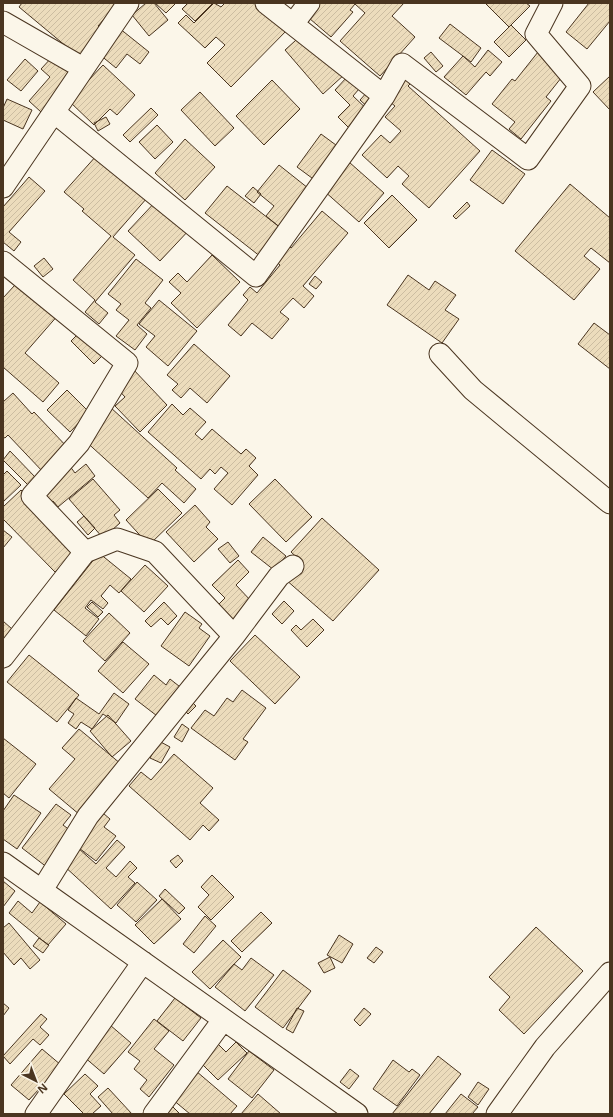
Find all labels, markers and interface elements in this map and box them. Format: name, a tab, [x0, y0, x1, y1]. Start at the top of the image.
north arrow	[16, 1061, 56, 1101]
text: N	[35, 1080, 51, 1097]

